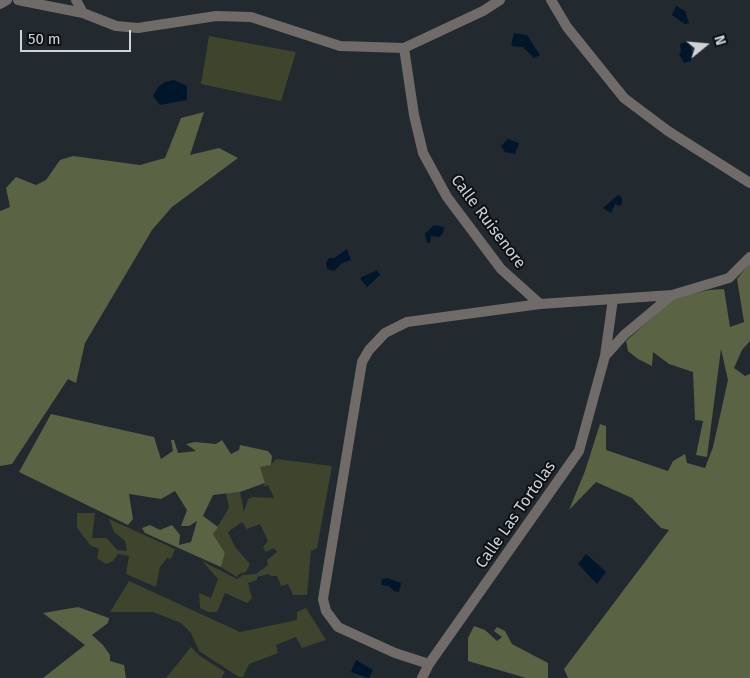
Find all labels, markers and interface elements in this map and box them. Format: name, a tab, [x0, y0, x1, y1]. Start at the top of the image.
scale bar	[22, 20, 134, 52]
north arrow	[680, 20, 730, 70]
text: 50 m	[28, 30, 61, 48]
text: N	[710, 34, 729, 47]
street label: Calle Ruisenore	[447, 171, 529, 273]
street label: Calle Las Tortolas	[472, 458, 560, 572]

